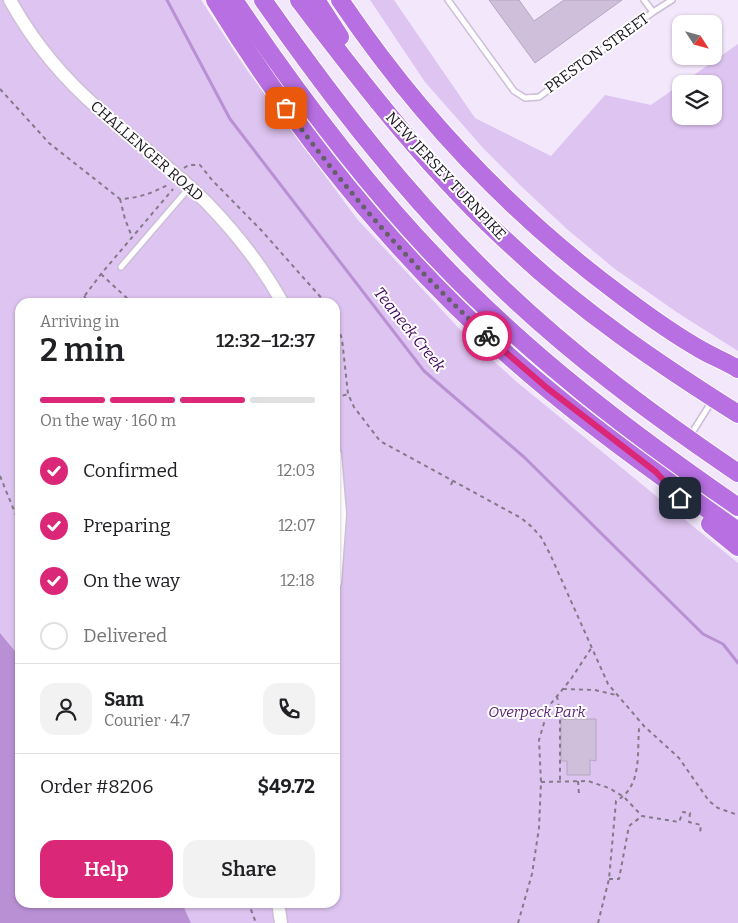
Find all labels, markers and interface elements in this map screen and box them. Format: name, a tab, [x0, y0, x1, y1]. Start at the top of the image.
street label: PRESTON STREET	[541, 9, 653, 97]
north arrow	[672, 15, 722, 65]
map controls	[672, 15, 722, 125]
button: layers	[672, 75, 722, 125]
pin	[265, 87, 307, 129]
icon: bag	[272, 94, 300, 122]
street label: CHALLENGER ROAD	[87, 97, 207, 205]
street label: NEW JERSEY TURNPIKE	[382, 108, 510, 244]
water label: Teaneck Creek	[370, 283, 450, 376]
courier	[462, 311, 512, 361]
text: Arriving in	[40, 312, 119, 331]
icon: bike	[473, 322, 501, 350]
text: 12:32–12:37	[216, 329, 315, 352]
text: 2 min	[40, 331, 125, 369]
text: On the way · 160 m	[40, 411, 176, 430]
icon: check	[40, 457, 68, 485]
text: Confirmed	[83, 459, 178, 482]
text: 12:03	[277, 461, 315, 480]
pin	[659, 477, 701, 519]
icon: home	[666, 484, 694, 512]
icon: check	[40, 512, 68, 540]
text: Preparing	[83, 514, 171, 537]
text: 12:07	[278, 516, 315, 535]
icon: check	[40, 567, 68, 595]
text: On the way	[83, 569, 180, 592]
text: 12:18	[280, 571, 315, 590]
text: Delivered	[83, 624, 167, 647]
button: person	[40, 683, 92, 735]
button: phone	[263, 683, 315, 735]
text: Sam	[104, 688, 144, 711]
park label: Overpeck Park	[488, 703, 587, 721]
text: Courier · 4.7	[104, 711, 190, 730]
text: Order #8206	[40, 775, 153, 798]
text: $49.72	[257, 775, 315, 798]
button: Help	[40, 840, 173, 898]
button: Share	[183, 840, 315, 898]

